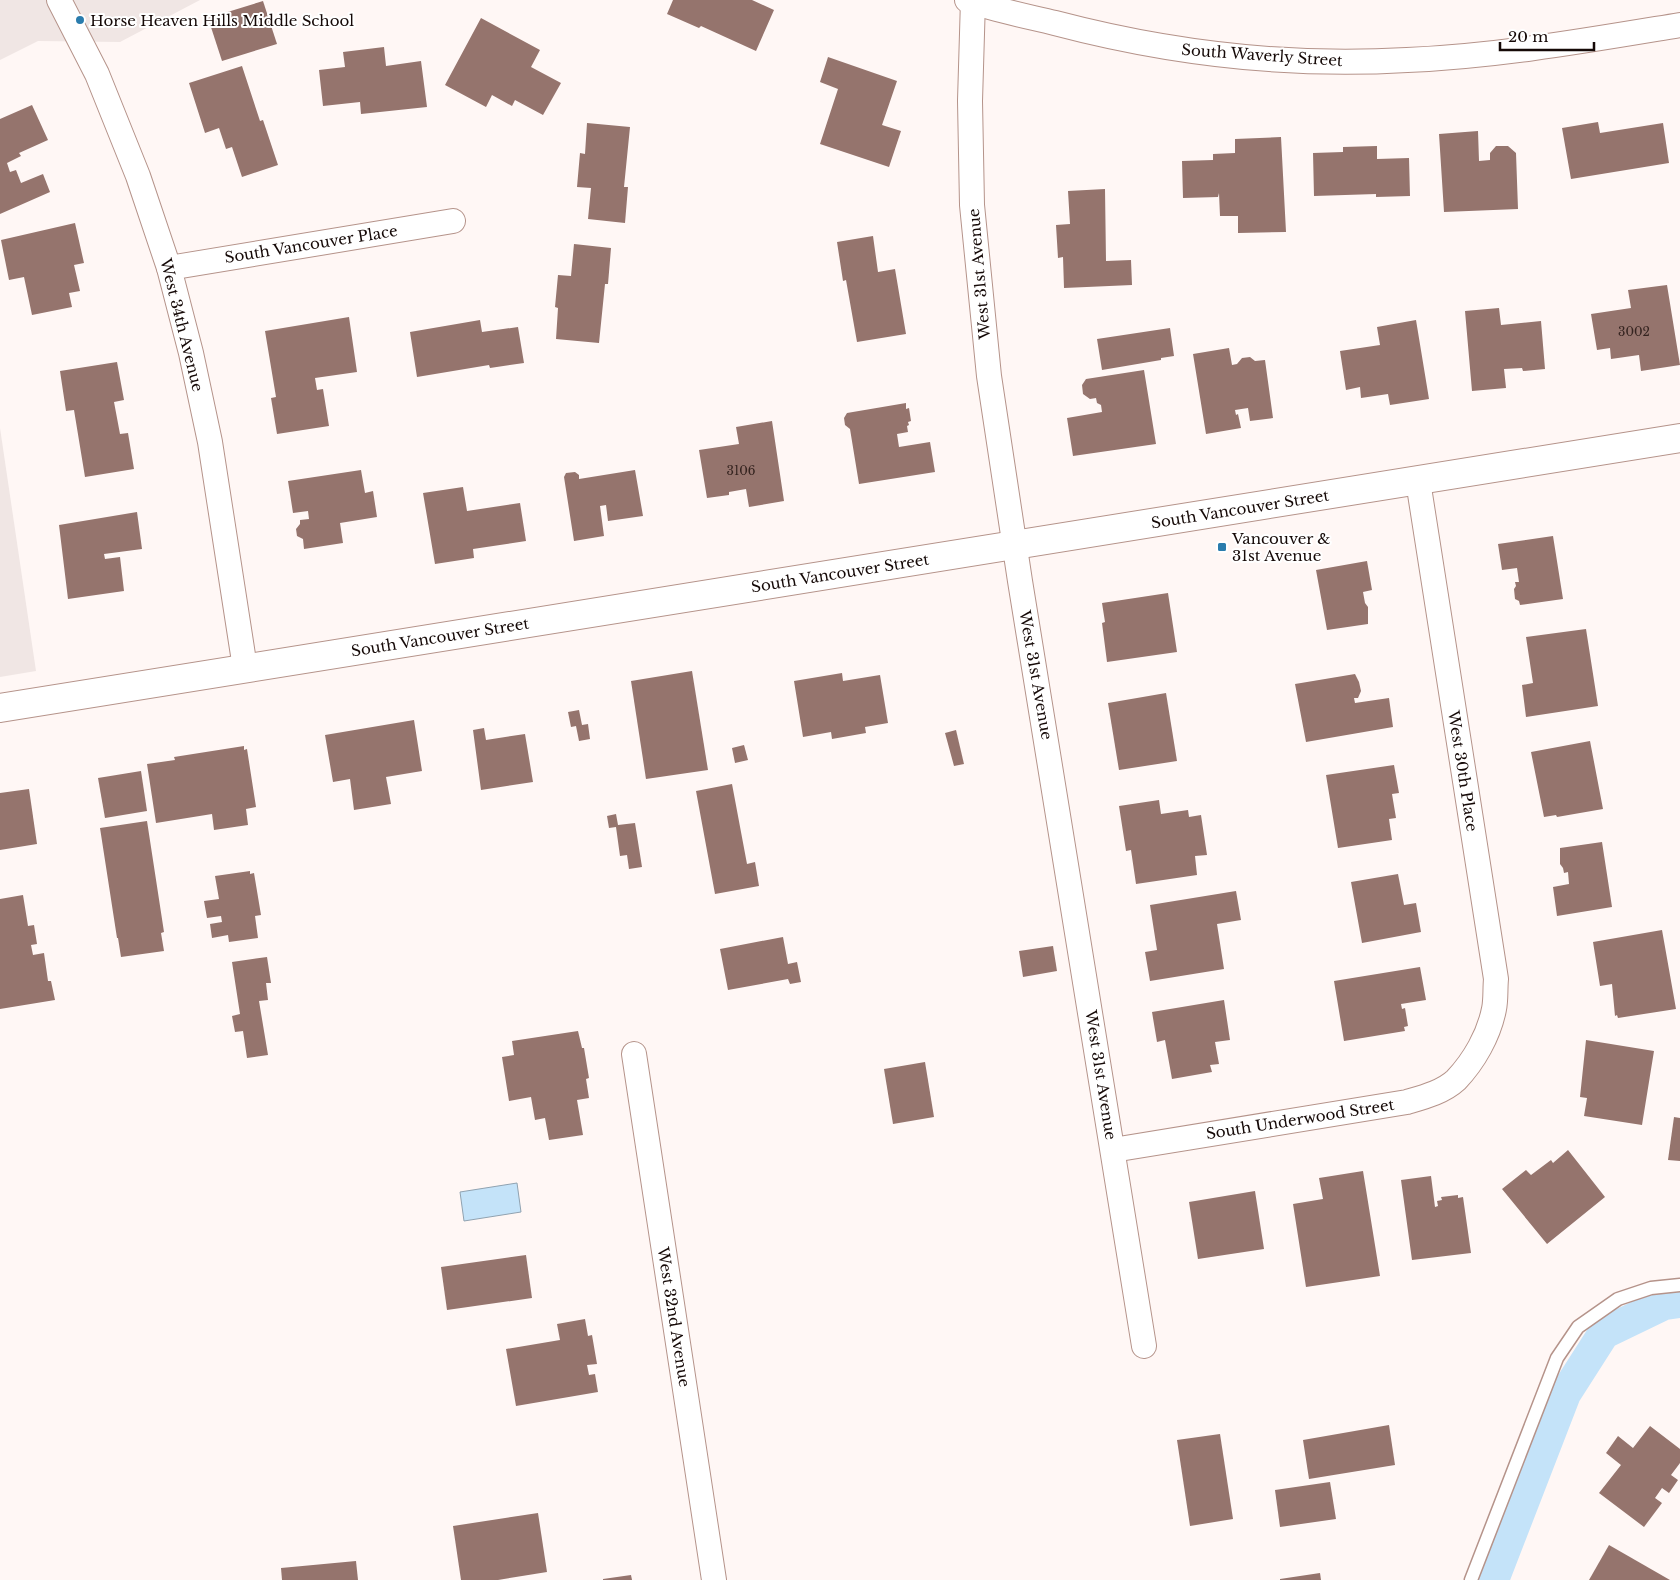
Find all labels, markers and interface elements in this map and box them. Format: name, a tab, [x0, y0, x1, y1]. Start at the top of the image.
place label: Horse Heaven Hills Middle School	[90, 11, 354, 30]
marker: Horse Heaven Hills Middle School	[74, 14, 86, 26]
scale bar	[1500, 20, 1594, 52]
text: 20 m	[1508, 27, 1548, 46]
street label: South Waverly Street	[1181, 40, 1344, 70]
street label: West 31st Avenue	[964, 208, 994, 341]
street label: South Vancouver Place	[223, 221, 399, 267]
street label: West 34th Avenue	[156, 255, 208, 394]
house number: 3002	[1618, 324, 1650, 339]
house number: 3106	[726, 463, 756, 478]
street label: South Vancouver Street	[1150, 486, 1331, 532]
place label: Vancouver & 31st Avenue	[1231, 529, 1331, 565]
marker: Vancouver & 31st Avenue	[1216, 541, 1228, 553]
street label: South Vancouver Street	[750, 550, 931, 596]
street label: West 31st Avenue	[1015, 608, 1057, 741]
street label: South Vancouver Street	[350, 614, 531, 660]
street label: West 30th Place	[1444, 708, 1482, 833]
street label: West 31st Avenue	[1081, 1008, 1121, 1141]
street label: South Underwood Street	[1205, 1095, 1396, 1143]
street label: West 32nd Avenue	[653, 1245, 694, 1388]

